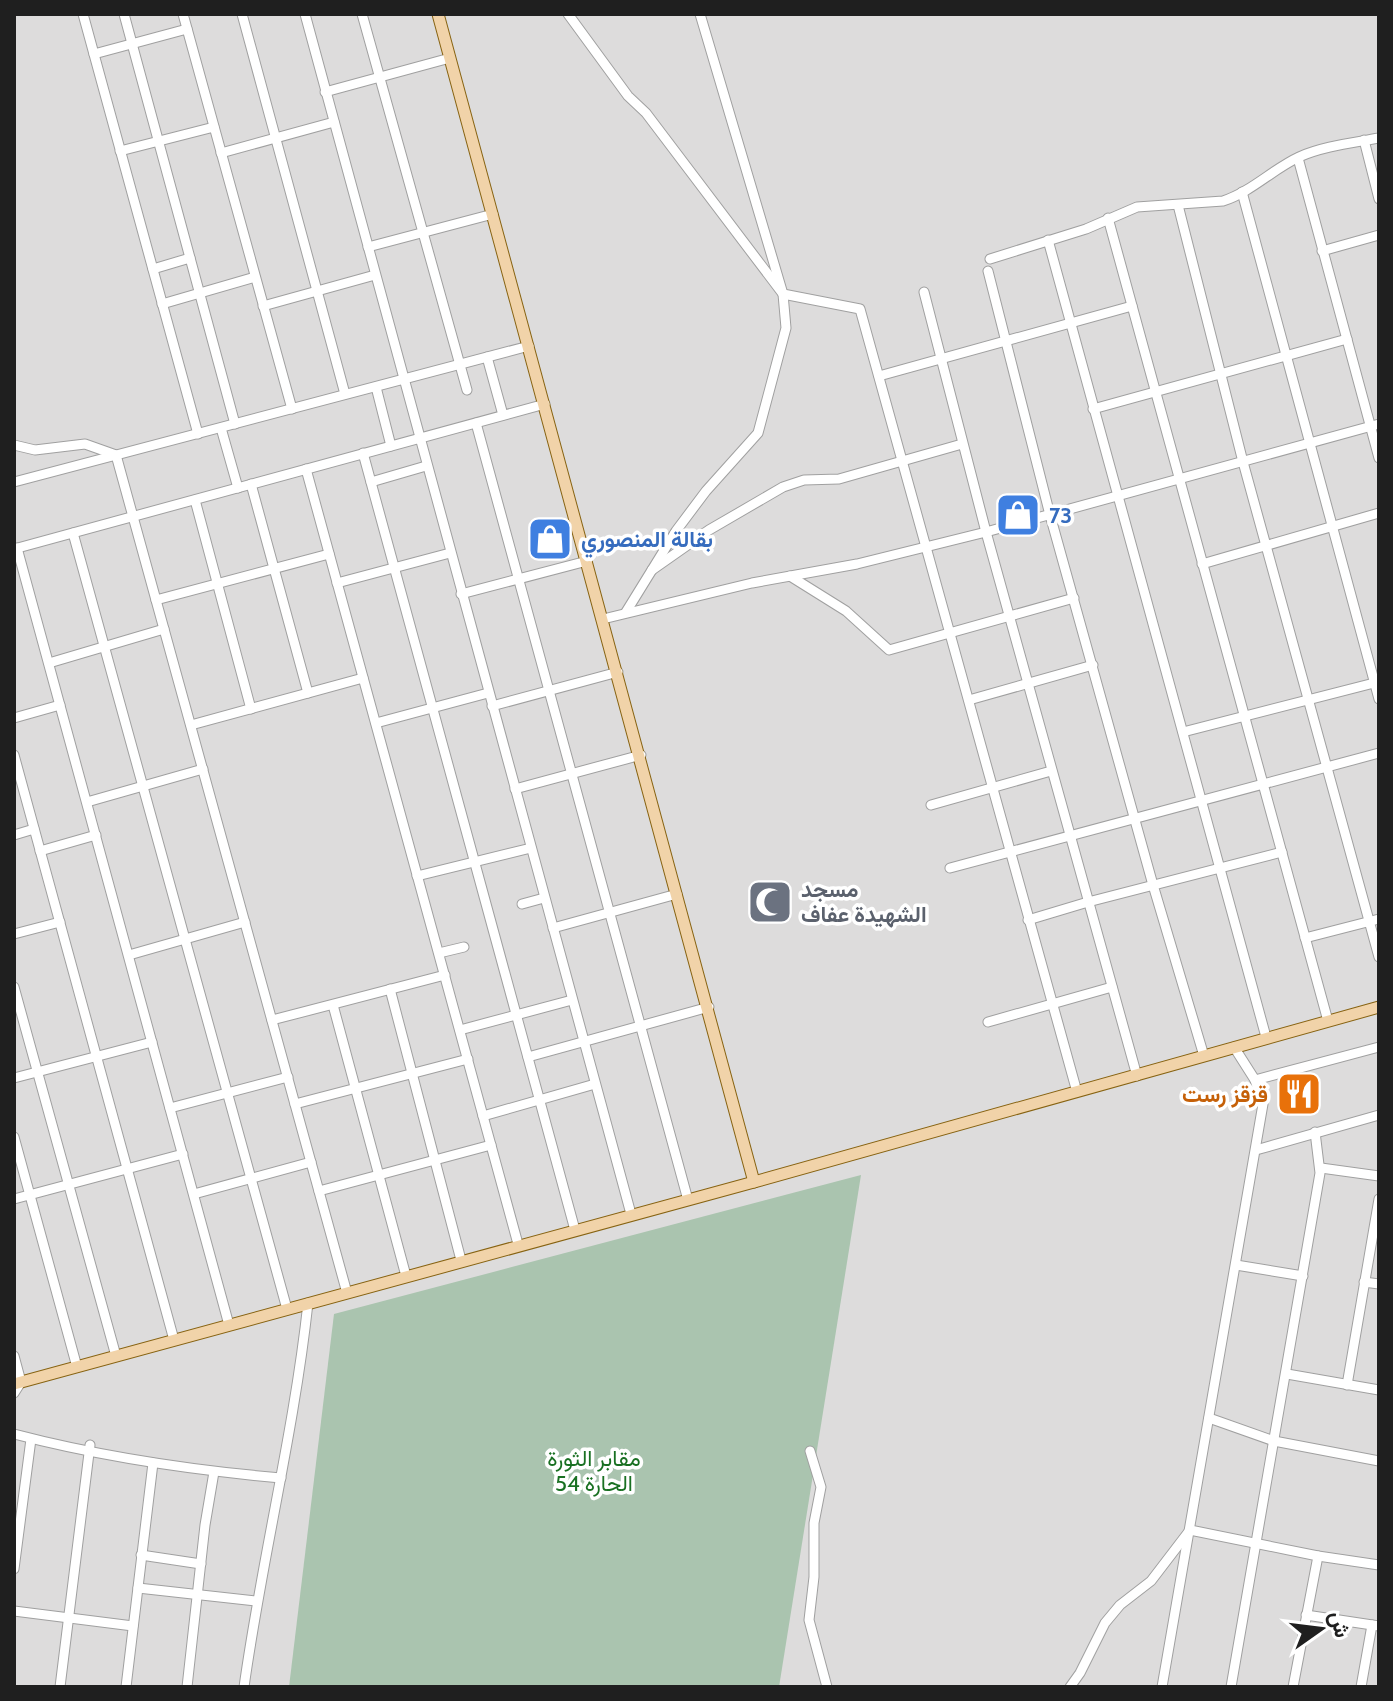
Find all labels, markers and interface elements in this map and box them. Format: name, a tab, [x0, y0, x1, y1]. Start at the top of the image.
shop icon: 73	[994, 491, 1042, 539]
place label: 73	[1049, 502, 1072, 529]
shop icon: بقالة المنصوري	[526, 515, 574, 563]
place label: بقالة المنصوري	[581, 526, 713, 558]
place label: مسجد الشهيدة عفاف	[801, 876, 927, 928]
mosque icon: مسجد الشهيدة عفاف	[746, 878, 794, 926]
restaurant icon: قزقز رست	[1275, 1070, 1323, 1118]
place label: قزقز رست	[1182, 1081, 1268, 1108]
park label: مقابر الثورة الحارة 54	[547, 1445, 641, 1497]
north arrow	[1281, 1589, 1361, 1669]
text: ش	[1324, 1608, 1356, 1640]

